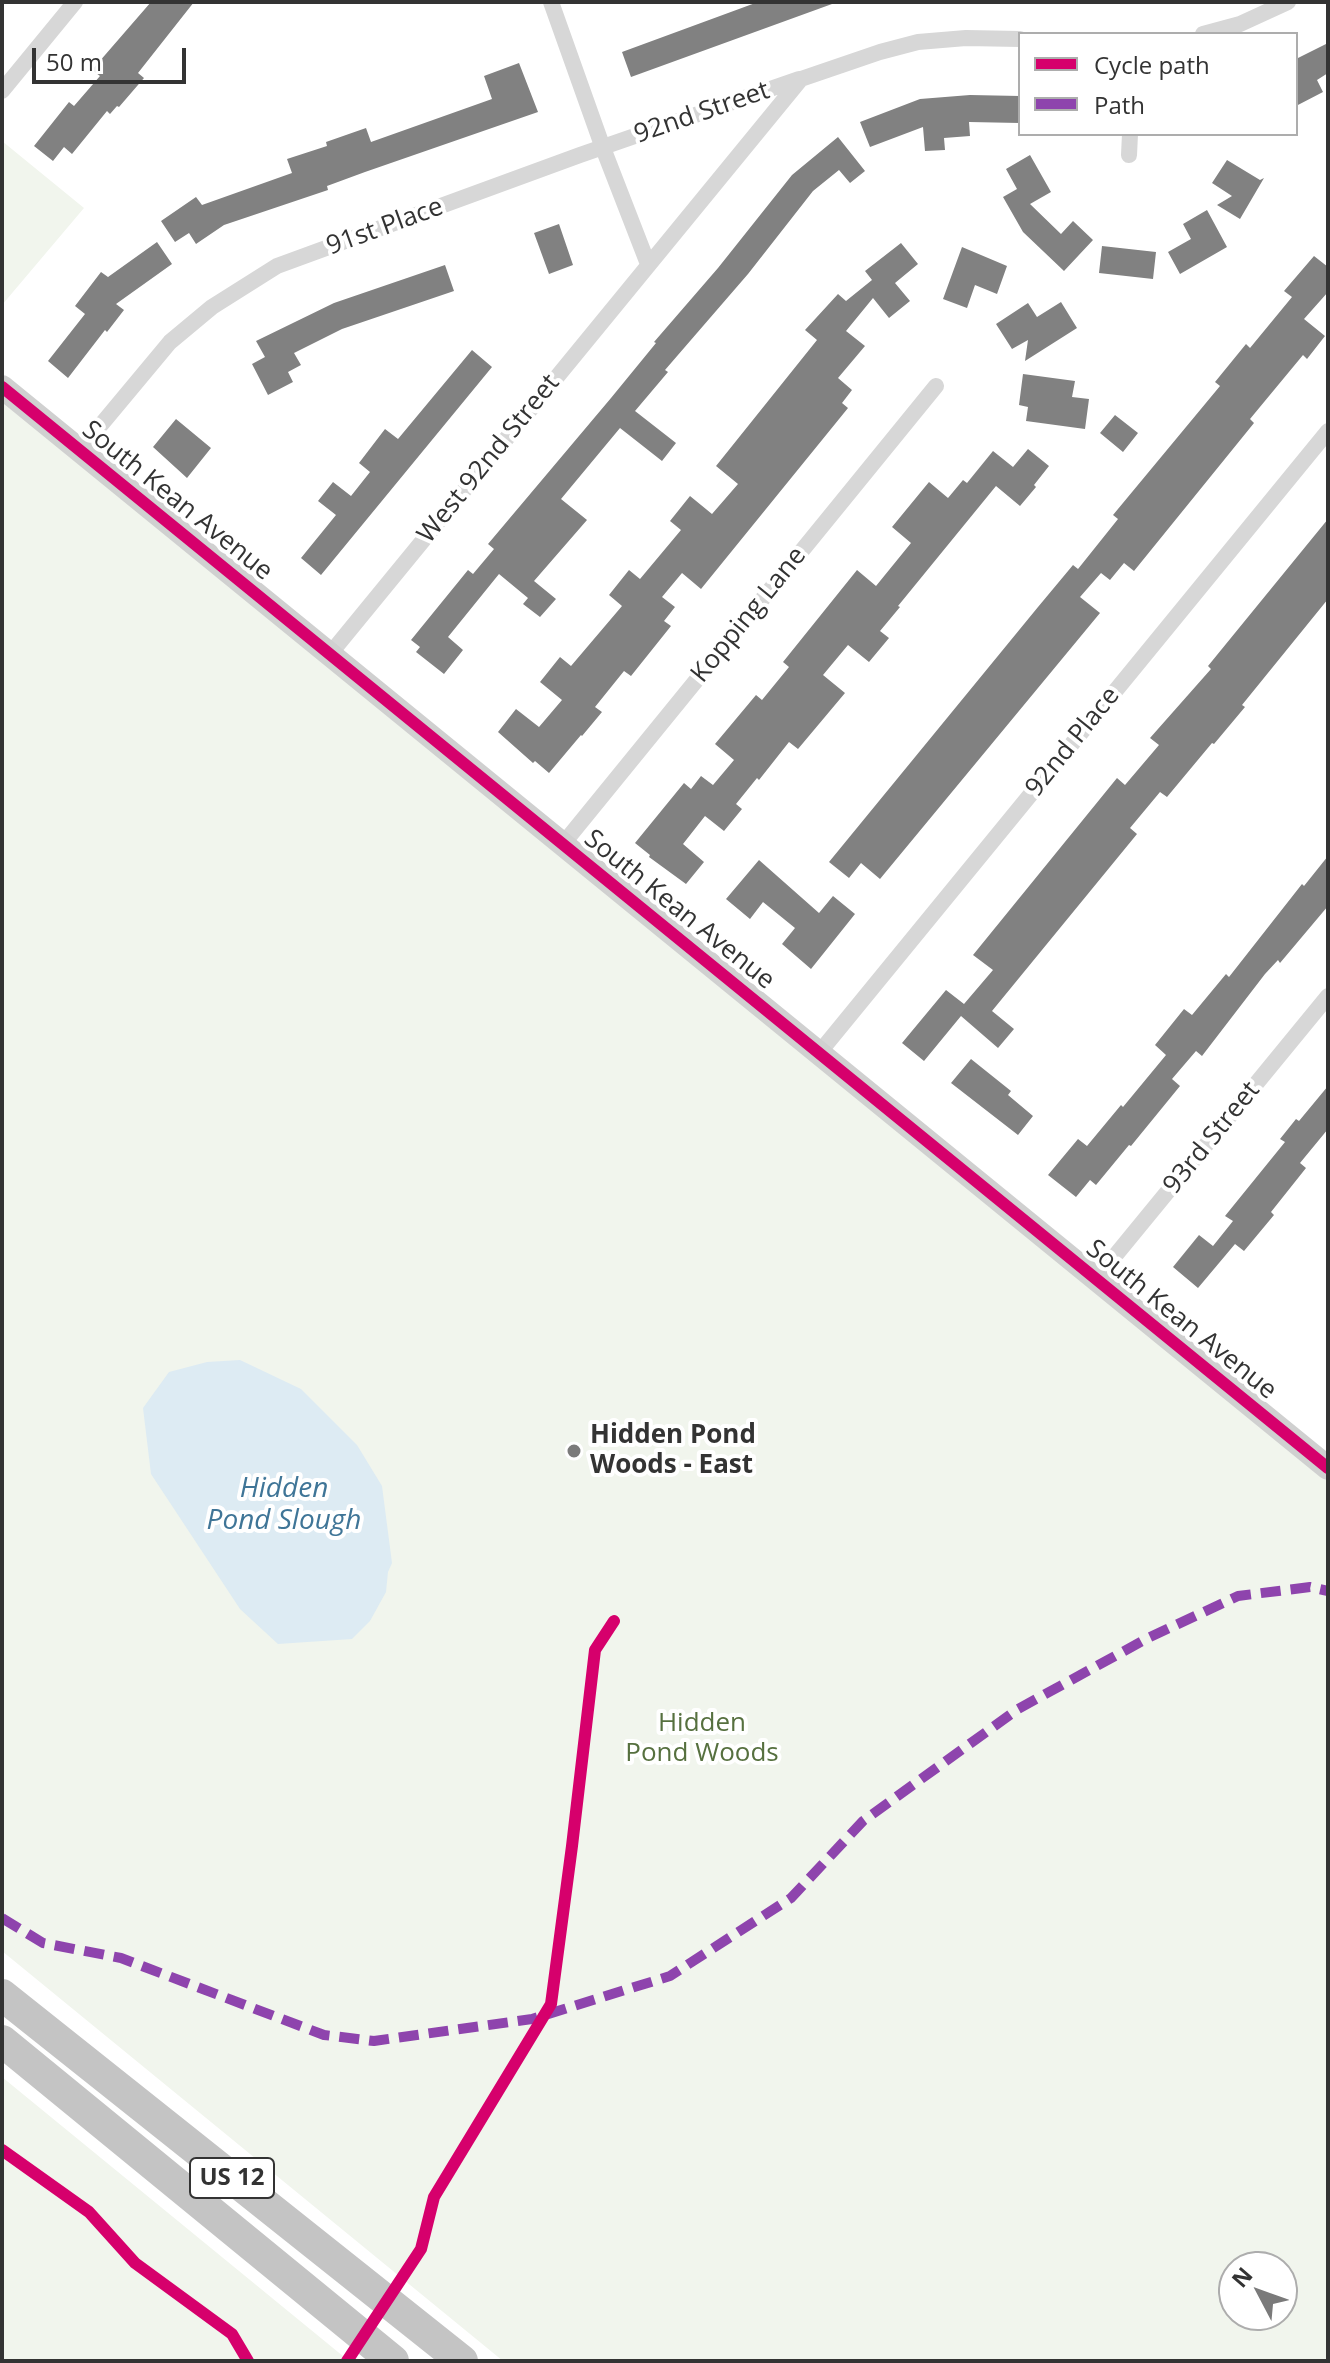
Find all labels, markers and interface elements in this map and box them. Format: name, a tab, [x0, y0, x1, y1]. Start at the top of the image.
scale bar	[36, 32, 190, 82]
legend	[1018, 32, 1298, 136]
text: 50 m	[46, 45, 102, 78]
text: Cycle path	[1094, 48, 1210, 81]
street label: 92nd Street	[630, 75, 774, 151]
text: Path	[1094, 88, 1145, 121]
street label: 91st Place	[322, 192, 448, 262]
street label: West 92nd Street	[411, 368, 567, 550]
street label: South Kean Avenue	[75, 415, 279, 587]
street label: Kopping Lane	[685, 541, 813, 689]
street label: 92nd Place	[1019, 681, 1127, 803]
street label: South Kean Avenue	[577, 824, 781, 996]
street label: 93rd Street	[1157, 1075, 1267, 1201]
street label: South Kean Avenue	[1079, 1234, 1283, 1406]
place label: Hidden Pond Woods - East	[590, 1420, 756, 1482]
marker: Hidden Pond Woods - East	[565, 1442, 583, 1460]
water label: Hidden Pond Slough	[207, 1472, 361, 1538]
park label: Hidden Pond Woods	[625, 1708, 779, 1770]
road number: US 12	[190, 2158, 274, 2198]
north arrow	[1218, 2251, 1298, 2331]
text: N	[1224, 2260, 1259, 2293]

